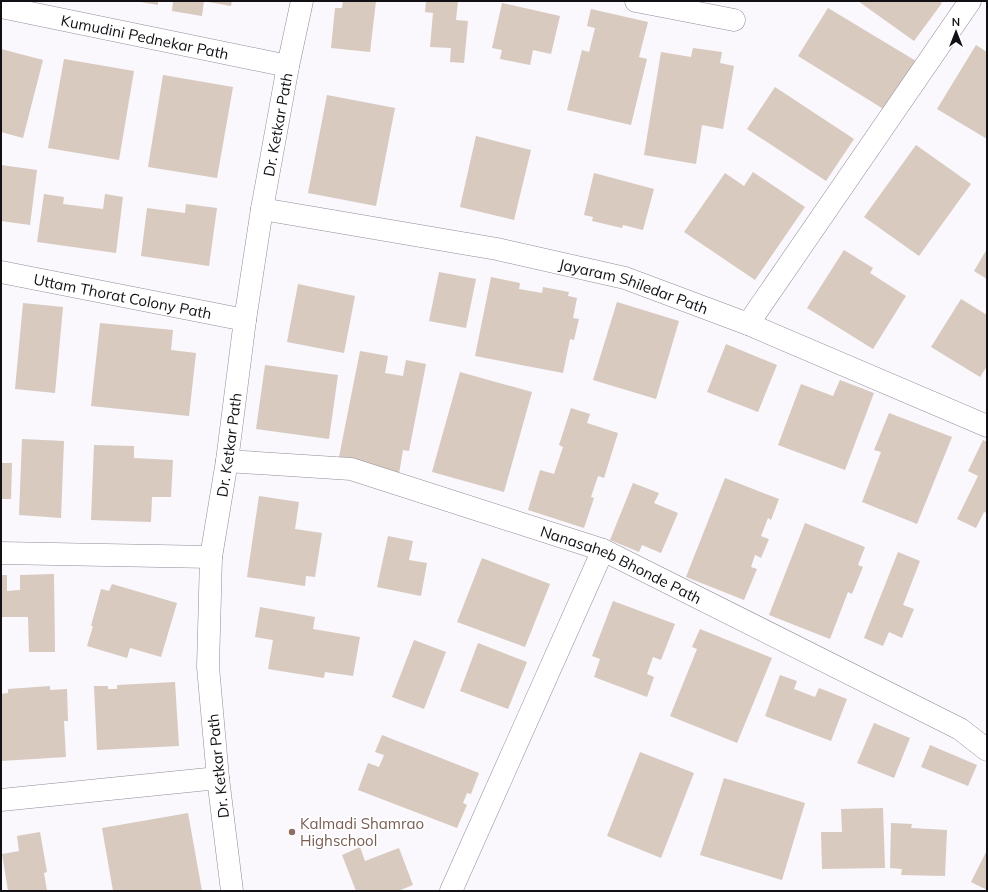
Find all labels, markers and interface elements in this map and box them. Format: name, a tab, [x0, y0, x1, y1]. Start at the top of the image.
street label: Kumudini Pednekar Path	[59, 10, 231, 63]
north arrow	[936, 12, 976, 52]
text: N	[952, 15, 960, 29]
street label: Dr. Ketkar Path	[259, 71, 296, 178]
street label: Jayaram Shiledar Path	[557, 254, 711, 318]
street label: Uttam Thorat Colony Path	[32, 269, 213, 323]
street label: Dr. Ketkar Path	[212, 392, 245, 498]
street label: Nanasaheb Bhonde Path	[538, 521, 705, 607]
street label: Dr. Ketkar Path	[203, 713, 233, 819]
place label: Kalmadi Shamrao Highschool	[300, 814, 424, 850]
marker: Kalmadi Shamrao Highschool	[287, 827, 297, 837]

